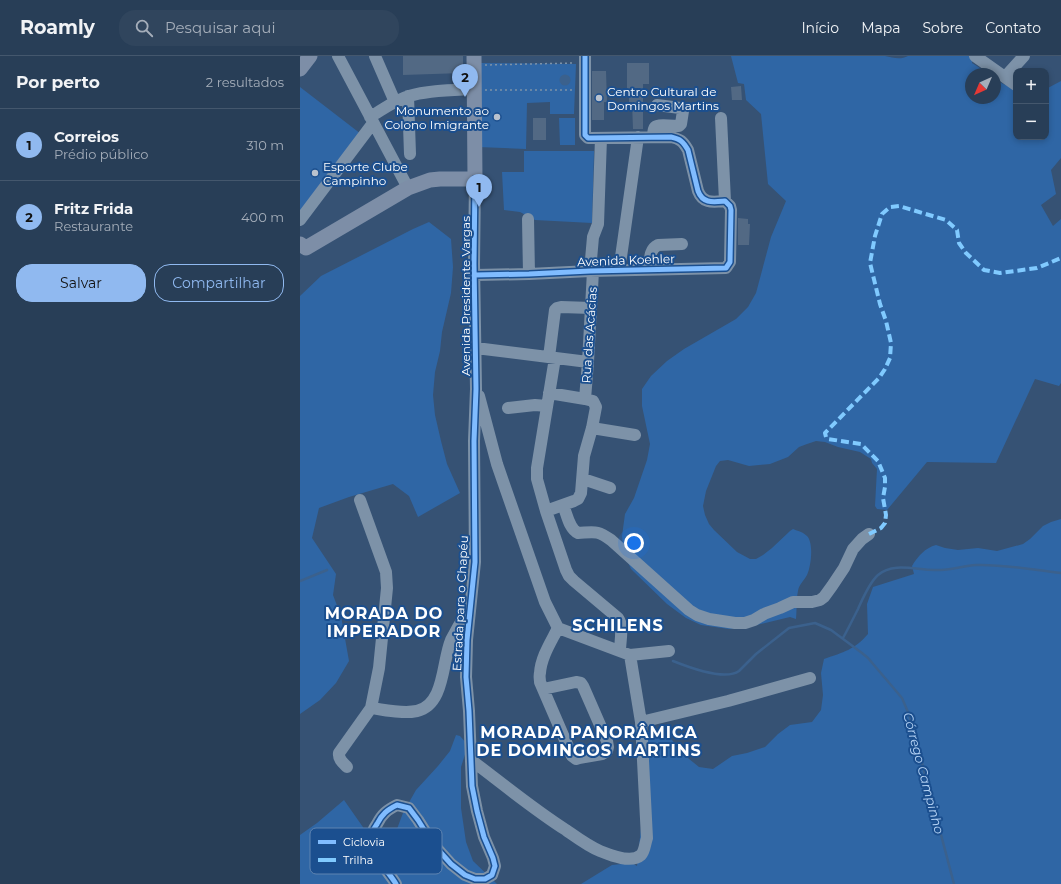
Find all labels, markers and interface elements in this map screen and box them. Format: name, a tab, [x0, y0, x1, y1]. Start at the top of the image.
search box	[119, 10, 399, 46]
text: Roamly	[20, 16, 95, 39]
icon: search	[133, 17, 155, 39]
text: Pesquisar aqui	[165, 18, 275, 37]
text: Início	[801, 19, 839, 37]
text: Mapa	[861, 19, 901, 37]
text: Sobre	[923, 19, 963, 37]
text: Contato	[985, 19, 1041, 37]
pin: 2	[452, 64, 478, 97]
north arrow	[965, 68, 1001, 104]
map controls	[1013, 68, 1049, 140]
button: +	[1013, 68, 1049, 104]
text: Por perto	[16, 72, 100, 92]
text: 2 resultados	[206, 74, 284, 90]
place label: Centro Cultural de Domingos Martins	[607, 84, 719, 113]
marker: Centro Cultural de Domingos Martins	[594, 93, 604, 103]
place label: Monumento ao Colono Imigrante	[384, 103, 489, 132]
button: −	[1013, 104, 1049, 140]
marker: Monumento ao Colono Imigrante	[492, 112, 502, 122]
text: Correios	[54, 127, 119, 146]
text: 1	[26, 137, 32, 153]
text: 310 m	[246, 137, 284, 153]
text: Prédio público	[54, 146, 149, 162]
place label: Esporte Clube Campinho	[323, 159, 408, 188]
marker: Esporte Clube Campinho	[310, 168, 320, 178]
pin: 1	[466, 174, 492, 207]
text: Fritz Frida	[54, 199, 133, 218]
text: 2	[25, 209, 33, 225]
text: 400 m	[241, 209, 284, 225]
street label: Avenida Presidente Vargas	[458, 216, 473, 376]
text: Restaurante	[54, 218, 133, 234]
street label: Avenida Koehler	[577, 251, 675, 269]
button: Salvar	[16, 264, 146, 302]
button: Compartilhar	[154, 264, 284, 302]
street label: Rua das Acácias	[578, 286, 600, 384]
your location	[624, 533, 644, 553]
street label: Estrada para o Chapéu	[449, 535, 471, 671]
district label: MORADA DO IMPERADOR	[325, 604, 443, 641]
district label: SCHILENS	[572, 616, 664, 635]
water label: Córrego Campinho	[900, 710, 948, 836]
district label: MORADA PANORÂMICA DE DOMINGOS MARTINS	[476, 723, 702, 760]
legend	[310, 828, 442, 874]
text: Ciclovia	[343, 835, 385, 849]
text: Trilha	[343, 853, 373, 867]

